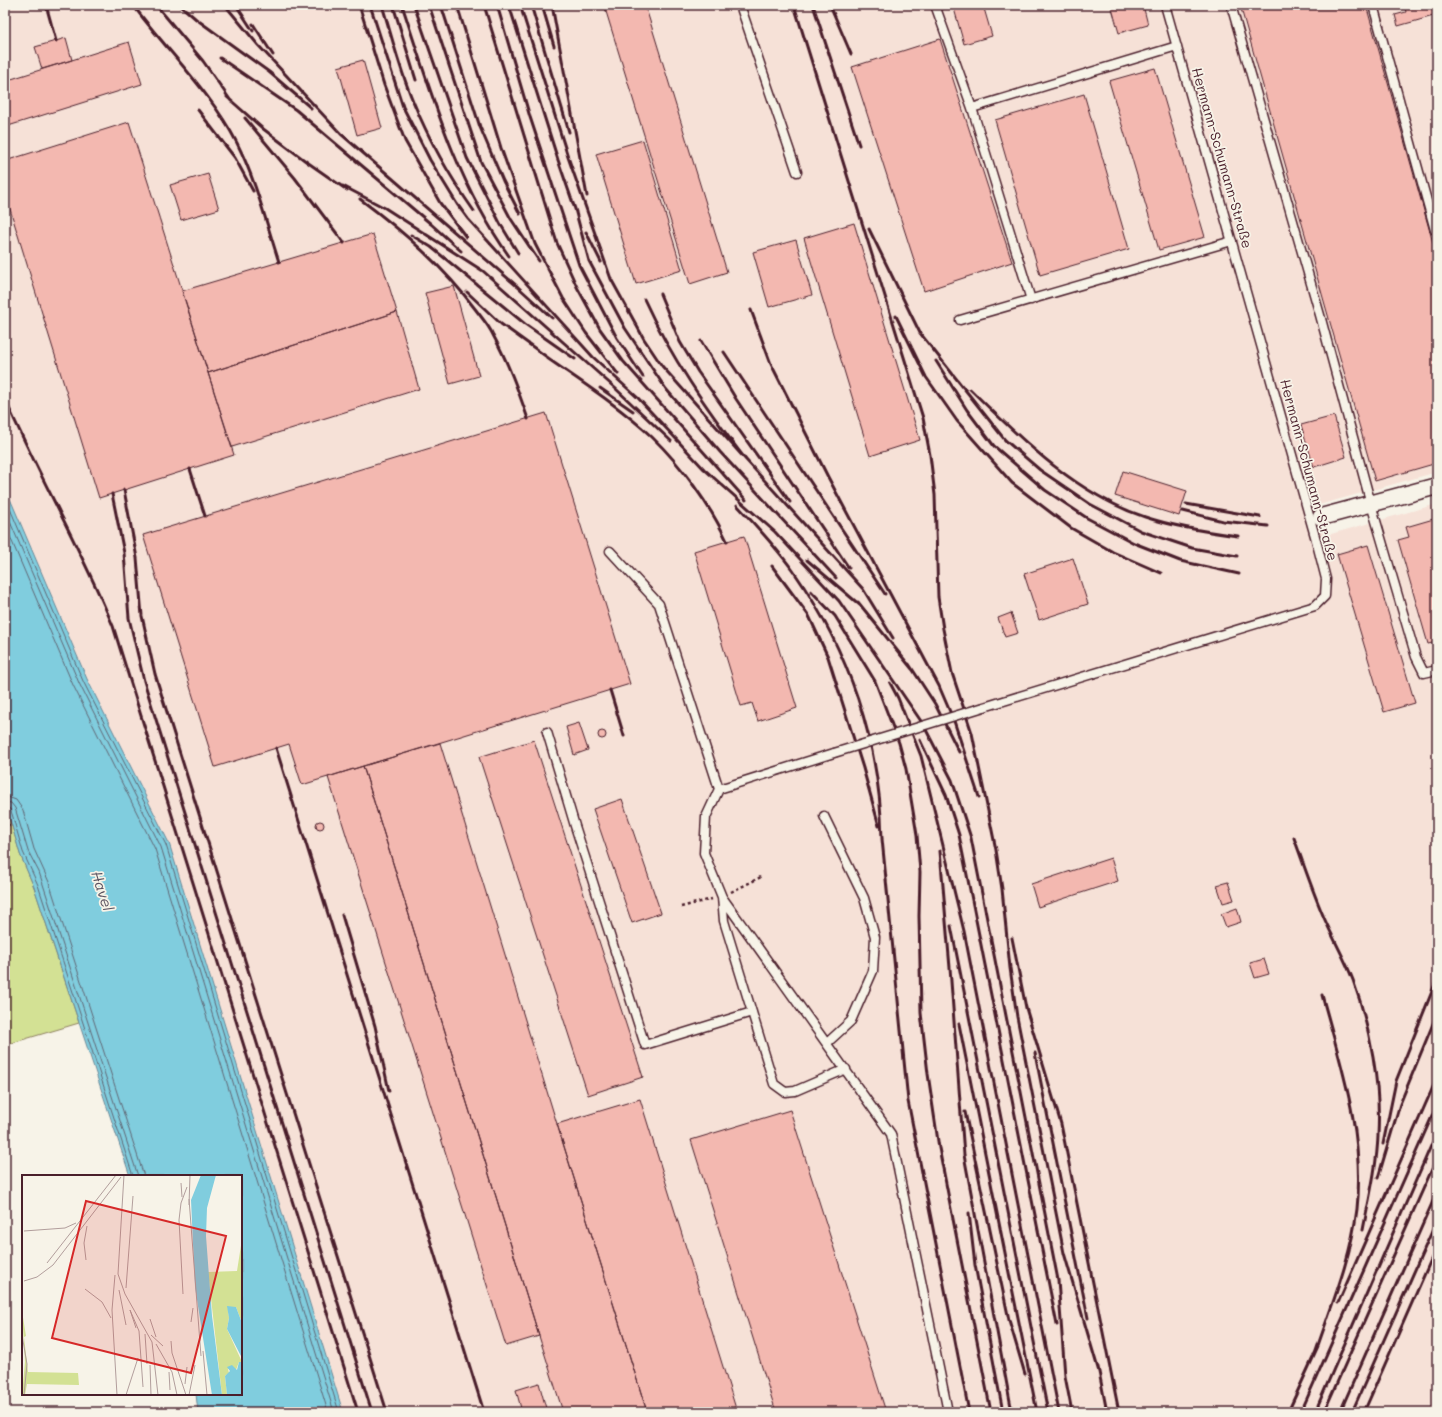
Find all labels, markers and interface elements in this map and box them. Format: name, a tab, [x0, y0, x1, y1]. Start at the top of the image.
street label: Hermann-Schumann-Straße	[1188, 65, 1257, 250]
street label: Hermann-Schumann-Straße	[1276, 377, 1343, 563]
water label: Havel	[87, 868, 119, 914]
inset map	[22, 1175, 242, 1395]

